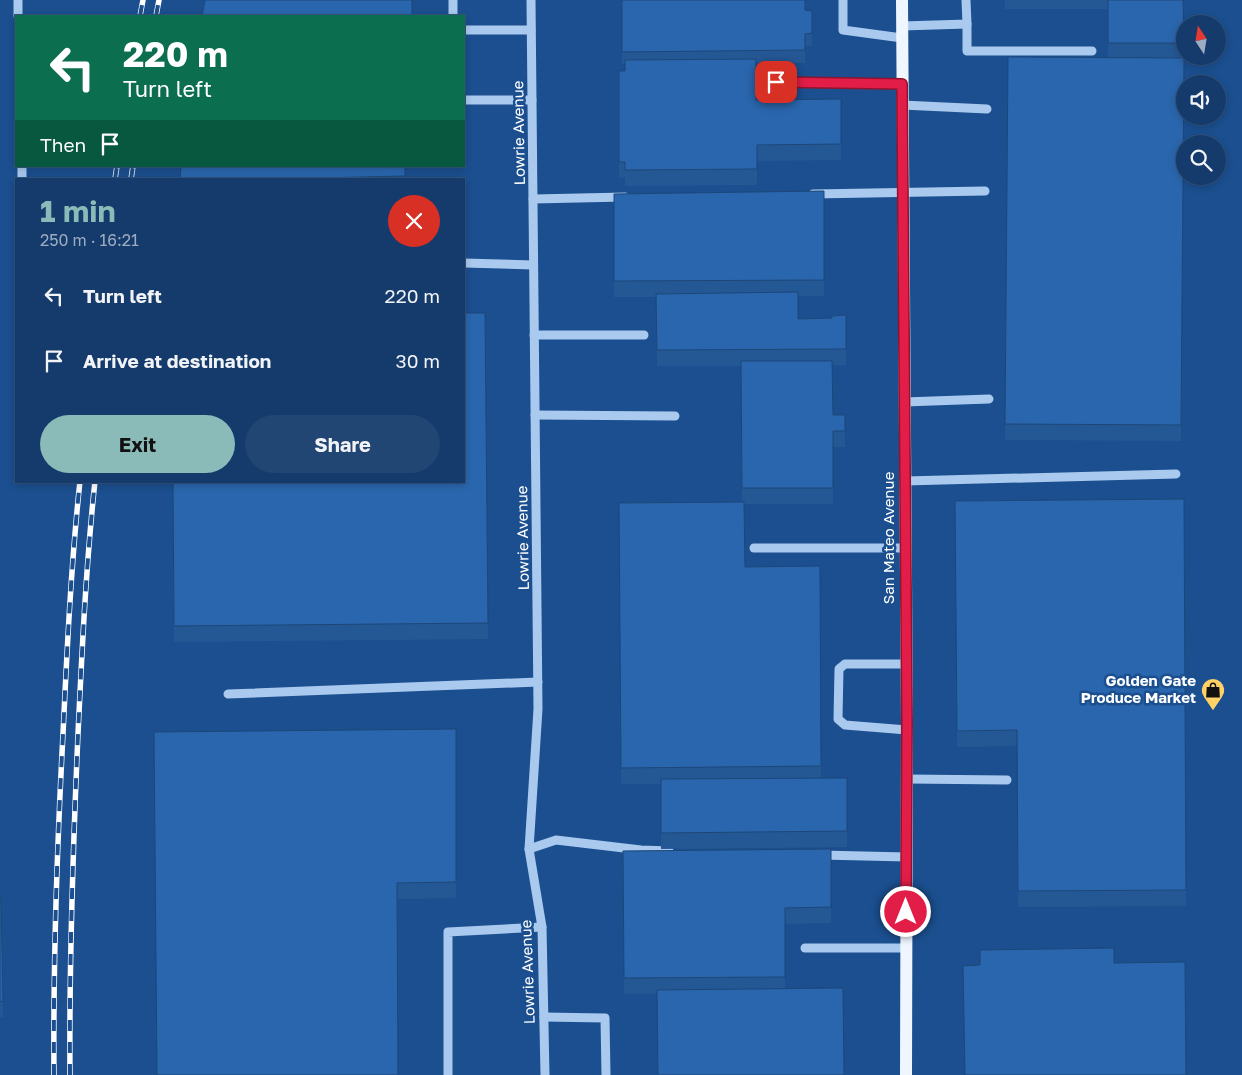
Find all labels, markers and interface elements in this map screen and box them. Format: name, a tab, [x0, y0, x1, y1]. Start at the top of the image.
north arrow	[1176, 15, 1226, 65]
map controls	[1176, 15, 1226, 185]
text: 220 m	[123, 33, 228, 75]
icon: left	[40, 35, 105, 100]
pin	[755, 61, 797, 103]
icon: arrive	[762, 68, 790, 96]
text: Turn left	[123, 75, 212, 102]
button: sound	[1176, 75, 1226, 125]
street label: Lowrie Avenue	[508, 80, 528, 186]
icon: arrive	[96, 130, 124, 158]
text: Then	[40, 133, 86, 156]
button: search	[1176, 135, 1226, 185]
text: 1 min	[40, 193, 116, 229]
button: close	[388, 195, 440, 247]
text: 250 m · 16:21	[40, 230, 139, 250]
icon: left	[40, 282, 68, 310]
text: Turn left	[83, 284, 162, 307]
text: 220 m	[385, 284, 440, 307]
icon: arrive	[40, 347, 68, 375]
text: Arrive at destination	[83, 349, 271, 372]
text: 30 m	[396, 349, 440, 372]
button: Exit	[40, 415, 235, 473]
button: Share	[245, 415, 440, 473]
street label: San Mateo Avenue	[879, 471, 897, 604]
street label: Lowrie Avenue	[512, 485, 532, 591]
place label: Golden Gate Produce Market	[1081, 671, 1196, 706]
shop icon: Golden Gate Produce Market	[1200, 677, 1226, 711]
position arrow	[879, 885, 931, 937]
street label: Lowrie Avenue	[516, 919, 538, 1025]

